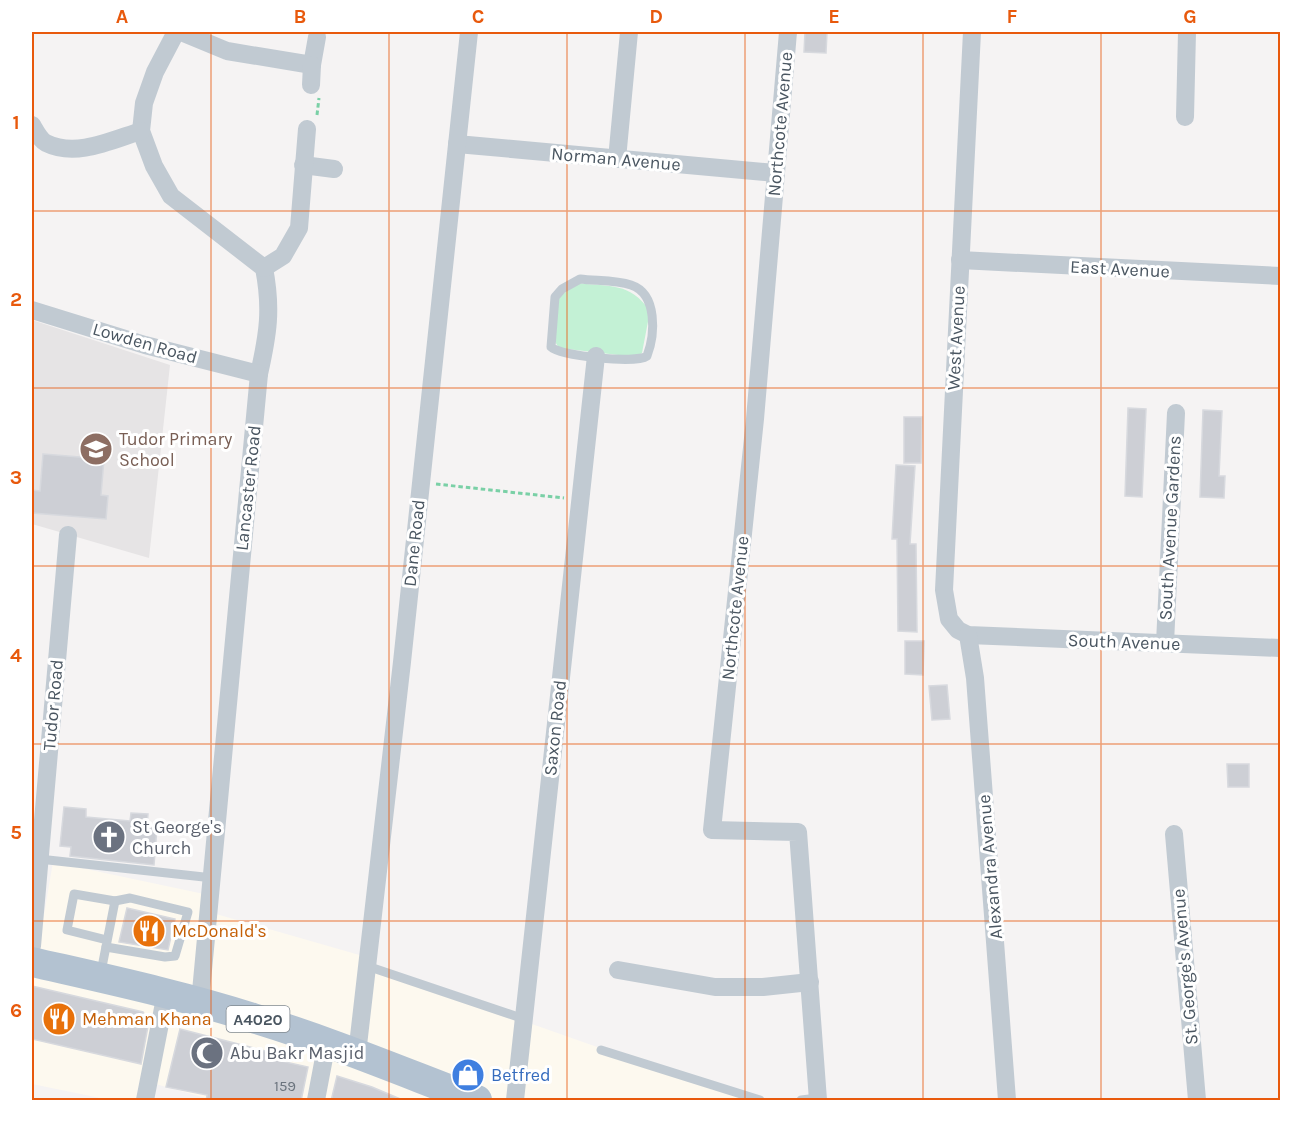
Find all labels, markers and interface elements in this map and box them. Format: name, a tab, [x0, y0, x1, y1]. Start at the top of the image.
text: A	[116, 5, 129, 28]
text: B	[294, 5, 306, 28]
text: C	[472, 5, 484, 28]
text: D	[649, 5, 663, 28]
text: E	[828, 5, 840, 28]
text: F	[1007, 5, 1018, 28]
text: G	[1183, 5, 1197, 28]
street label: Northcote Avenue	[763, 51, 797, 197]
text: 1	[12, 111, 20, 134]
street label: Norman Avenue	[550, 142, 682, 176]
street label: East Avenue	[1070, 255, 1170, 283]
street label: West Avenue	[942, 285, 970, 391]
text: 2	[10, 288, 22, 311]
street label: Lowden Road	[90, 318, 200, 368]
street label: Lancaster Road	[230, 424, 266, 552]
place label: Tudor Primary School	[119, 428, 233, 471]
school or university icon: Tudor Primary School	[78, 431, 114, 467]
street label: South Avenue Gardens	[1154, 435, 1186, 621]
text: 3	[10, 466, 22, 489]
street label: Dane Road	[398, 498, 430, 588]
street label: Northcote Avenue	[716, 535, 754, 681]
street label: South Avenue	[1067, 629, 1181, 655]
text: 4	[10, 644, 22, 667]
street label: Tudor Road	[38, 659, 68, 751]
street label: Saxon Road	[539, 679, 571, 777]
street label: Alexandra Avenue	[973, 794, 1007, 940]
place label: St George's Church	[132, 816, 222, 859]
church icon: St George's Church	[91, 819, 127, 855]
text: 5	[10, 821, 22, 844]
street label: St. George's Avenue	[1167, 888, 1203, 1046]
restaurant icon: McDonald's	[131, 913, 167, 949]
place label: McDonald's	[172, 920, 267, 942]
text: 6	[10, 999, 22, 1022]
restaurant icon: Mehman Khana	[41, 1001, 77, 1037]
road number: A4020	[226, 1006, 290, 1032]
place label: Mehman Khana	[82, 1008, 212, 1030]
mosque icon: Abu Bakr Masjid	[189, 1035, 225, 1071]
place label: Abu Bakr Masjid	[230, 1042, 365, 1064]
shop icon: Betfred	[450, 1057, 486, 1093]
place label: Betfred	[491, 1064, 551, 1086]
house number: 159	[274, 1077, 296, 1095]

